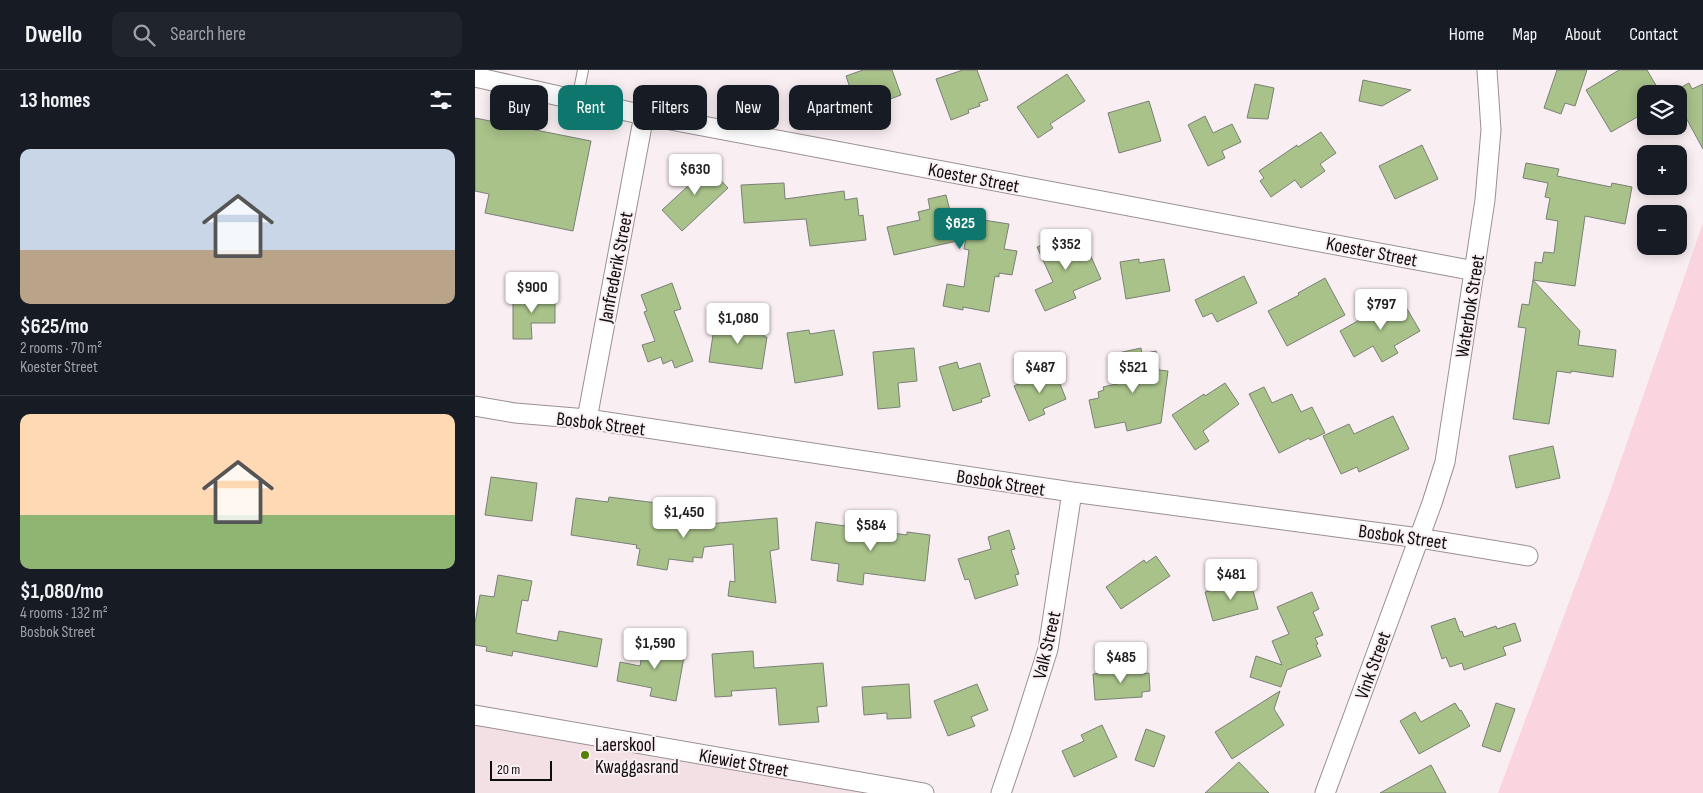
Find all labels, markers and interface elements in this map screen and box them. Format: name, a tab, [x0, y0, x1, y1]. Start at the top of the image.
search box	[112, 12, 462, 57]
text: Dwello	[25, 20, 82, 49]
icon: search	[130, 21, 158, 49]
text: Search here	[170, 23, 246, 46]
text: Home	[1449, 24, 1484, 45]
text: Map	[1512, 24, 1537, 45]
text: About	[1565, 24, 1601, 45]
text: Contact	[1629, 24, 1678, 45]
chip: Buy	[490, 85, 548, 130]
chip: Rent	[558, 85, 623, 130]
chip: Filters	[633, 85, 707, 130]
chip: New	[717, 85, 779, 130]
chip: Apartment	[789, 85, 891, 130]
map controls	[1637, 85, 1687, 255]
button: layers	[1637, 85, 1687, 135]
icon: filters	[427, 86, 455, 114]
text: 13 homes	[20, 88, 90, 113]
button: +	[1637, 145, 1687, 195]
pin: $630	[665, 154, 725, 196]
street label: Koester Street	[926, 158, 1021, 199]
text: $630	[680, 160, 710, 179]
icon: home	[193, 181, 283, 271]
button: −	[1637, 205, 1687, 255]
pin: $625	[930, 208, 990, 250]
street label: Janfrederik Street	[594, 210, 639, 326]
text: $625	[945, 214, 975, 233]
pin: $352	[1036, 228, 1096, 271]
street label: Koester Street	[1324, 232, 1419, 273]
text: $352	[1051, 235, 1081, 254]
street label: Waterbok Street	[1451, 253, 1490, 359]
pin: $900	[502, 272, 562, 314]
text: $900	[517, 278, 548, 297]
pin: $797	[1351, 288, 1411, 331]
text: $797	[1366, 295, 1396, 314]
pin: $1,080	[697, 302, 779, 345]
text: $1,080	[717, 309, 759, 328]
text: $625/mo	[20, 314, 89, 339]
text: 2 rooms · 70 m²	[20, 339, 102, 358]
pin: $487	[1010, 352, 1070, 394]
pin: $521	[1103, 352, 1163, 394]
text: Koester Street	[20, 358, 98, 377]
text: $487	[1025, 358, 1055, 377]
text: $521	[1119, 358, 1147, 377]
street label: Bosbok Street	[555, 408, 647, 441]
icon: home	[193, 447, 283, 537]
street label: Bosbok Street	[955, 465, 1047, 502]
pin: $1,450	[643, 496, 725, 539]
text: $1,450	[664, 503, 704, 522]
pin: $584	[841, 510, 901, 552]
text: $584	[856, 516, 886, 535]
street label: Bosbok Street	[1357, 520, 1449, 555]
pin: $481	[1201, 558, 1261, 601]
text: $481	[1216, 565, 1246, 584]
text: $1,080/mo	[20, 579, 103, 604]
text: 4 rooms · 132 m²	[20, 604, 108, 623]
street label: Valk Street	[1028, 609, 1066, 682]
text: Bosbok Street	[20, 623, 95, 642]
pin: $1,590	[614, 628, 696, 670]
street label: Vink Street	[1351, 628, 1396, 703]
text: $1,590	[635, 634, 675, 653]
pin: $485	[1091, 642, 1151, 684]
text: $485	[1106, 648, 1136, 667]
place label: Laerskool Kwaggasrand	[595, 734, 679, 779]
street label: Kiewiet Street	[697, 744, 790, 783]
marker: Laerskool Kwaggasrand	[579, 749, 591, 761]
scale bar	[490, 758, 553, 781]
text: 20 m	[497, 761, 520, 778]

